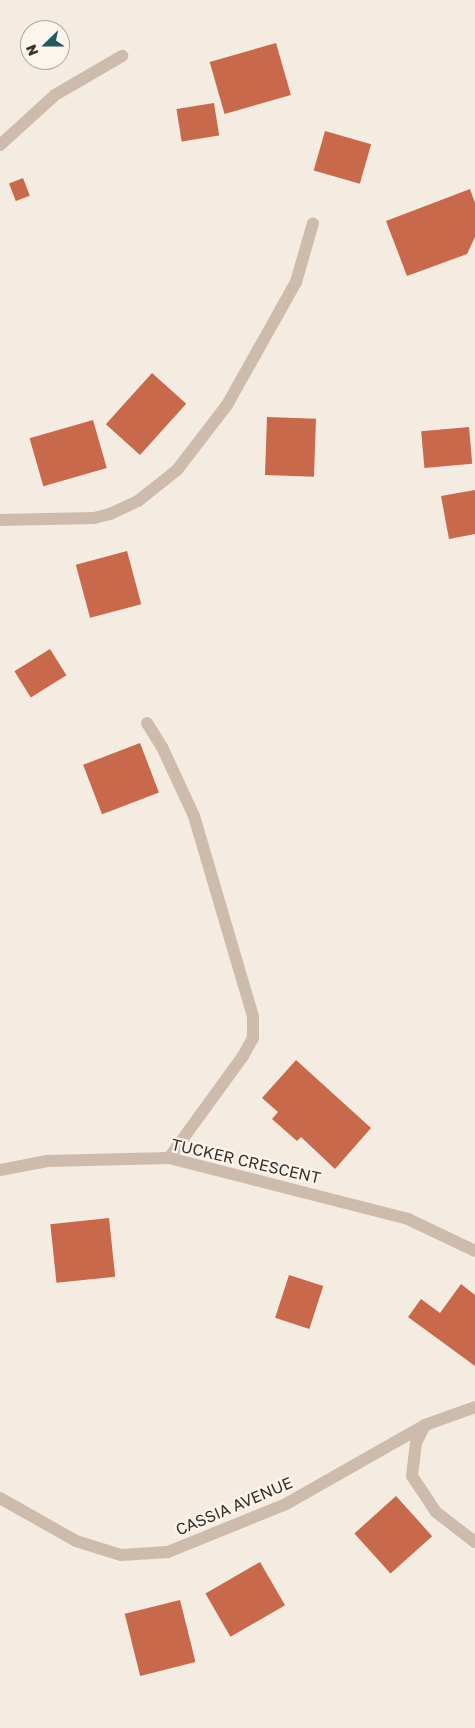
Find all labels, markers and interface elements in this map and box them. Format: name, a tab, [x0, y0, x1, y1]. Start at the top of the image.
north arrow	[20, 20, 70, 70]
text: N	[22, 42, 41, 59]
street label: TUCKER CRESCENT	[169, 1134, 323, 1188]
street label: CASSIA AVENUE	[173, 1473, 295, 1539]

